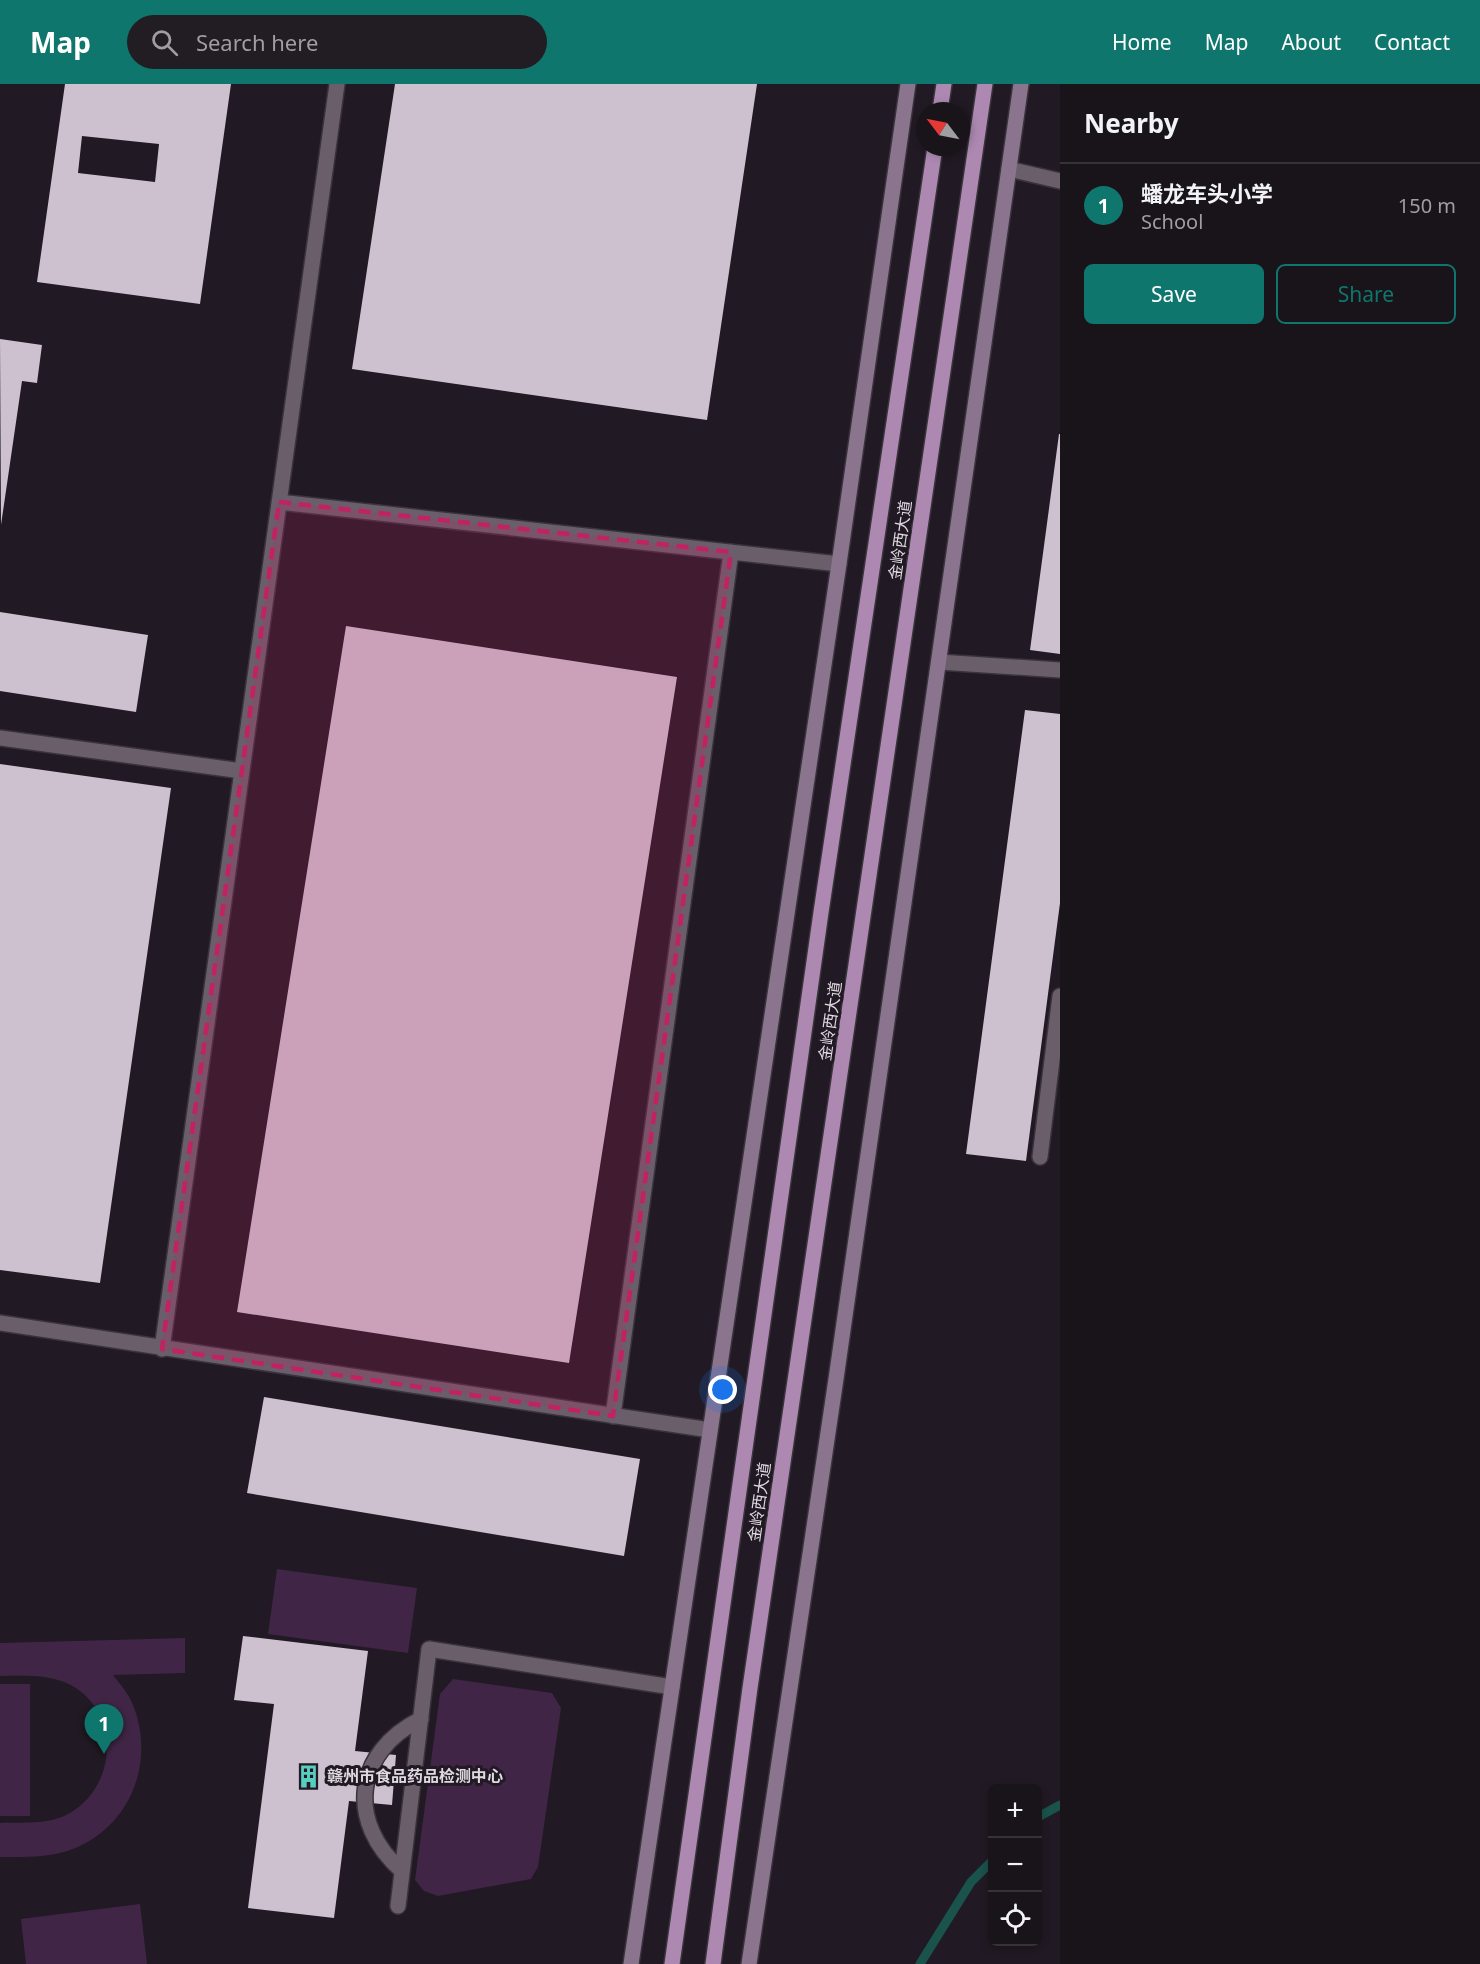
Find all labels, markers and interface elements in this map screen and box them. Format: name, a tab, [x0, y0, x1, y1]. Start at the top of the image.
search box	[127, 15, 547, 69]
text: Map	[30, 23, 91, 61]
icon: search	[148, 26, 181, 59]
text: Search here	[196, 27, 318, 57]
text: Home	[1112, 28, 1172, 56]
text: Map	[1205, 28, 1248, 56]
text: About	[1281, 28, 1341, 56]
text: Contact	[1374, 28, 1450, 56]
north arrow	[916, 102, 970, 156]
text: Nearby	[1084, 105, 1179, 141]
text: 蟠龙车头小学	[1141, 178, 1273, 208]
text: 1	[1098, 192, 1109, 219]
text: 150 m	[1398, 192, 1456, 219]
text: School	[1141, 208, 1203, 235]
button: Save	[1084, 264, 1264, 324]
button: Share	[1276, 264, 1456, 324]
street label: 金岭西大道	[884, 499, 916, 581]
street label: 金岭西大道	[814, 980, 846, 1062]
your location	[708, 1375, 737, 1404]
street label: 金岭西大道	[743, 1461, 775, 1543]
pin: 1	[84, 1704, 124, 1754]
building icon: 赣州市食品药品检测中心	[296, 1763, 322, 1789]
place label: 赣州市食品药品检测中心	[327, 1765, 503, 1787]
map controls	[988, 1784, 1042, 1946]
button: +	[988, 1784, 1042, 1838]
button: −	[988, 1838, 1042, 1892]
button: locate	[988, 1892, 1042, 1946]

